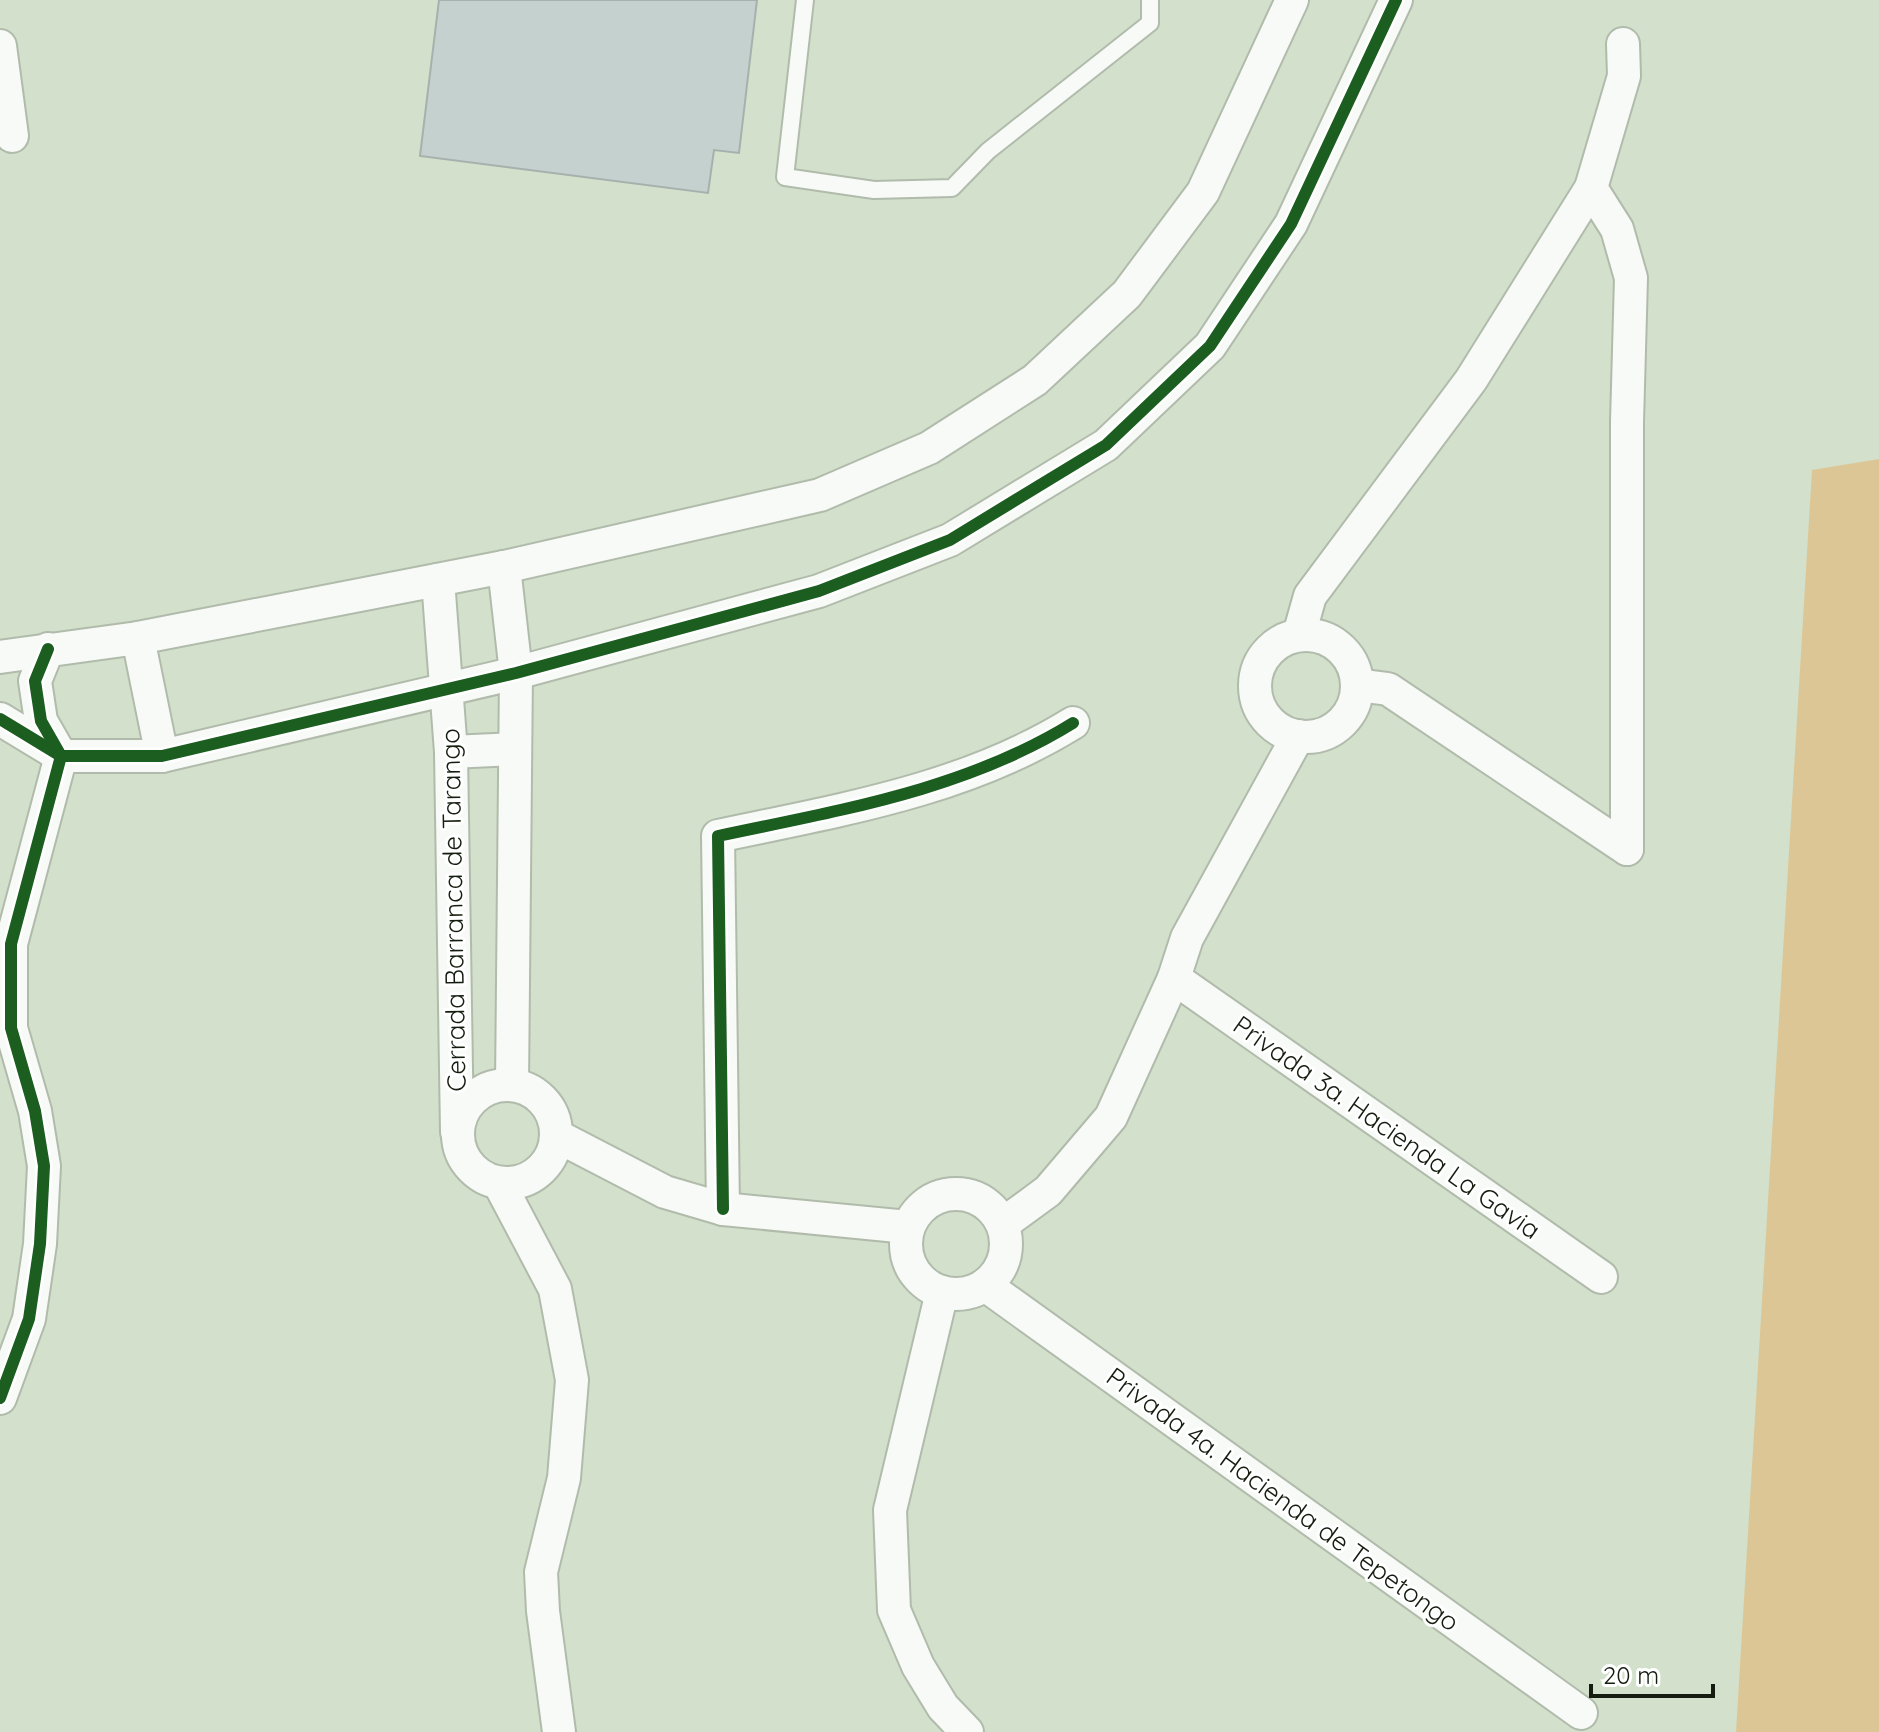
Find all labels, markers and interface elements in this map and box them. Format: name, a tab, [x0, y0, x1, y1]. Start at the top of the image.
street label: Cerrada Barranca de Tarango	[433, 728, 473, 1092]
street label: Privada 3a. Hacienda La Gavia	[1227, 1008, 1547, 1246]
street label: Privada 4a. Hacienda de Tepetongo	[1100, 1360, 1466, 1638]
scale bar	[1591, 1648, 1713, 1698]
text: 20 m	[1603, 1660, 1659, 1690]

